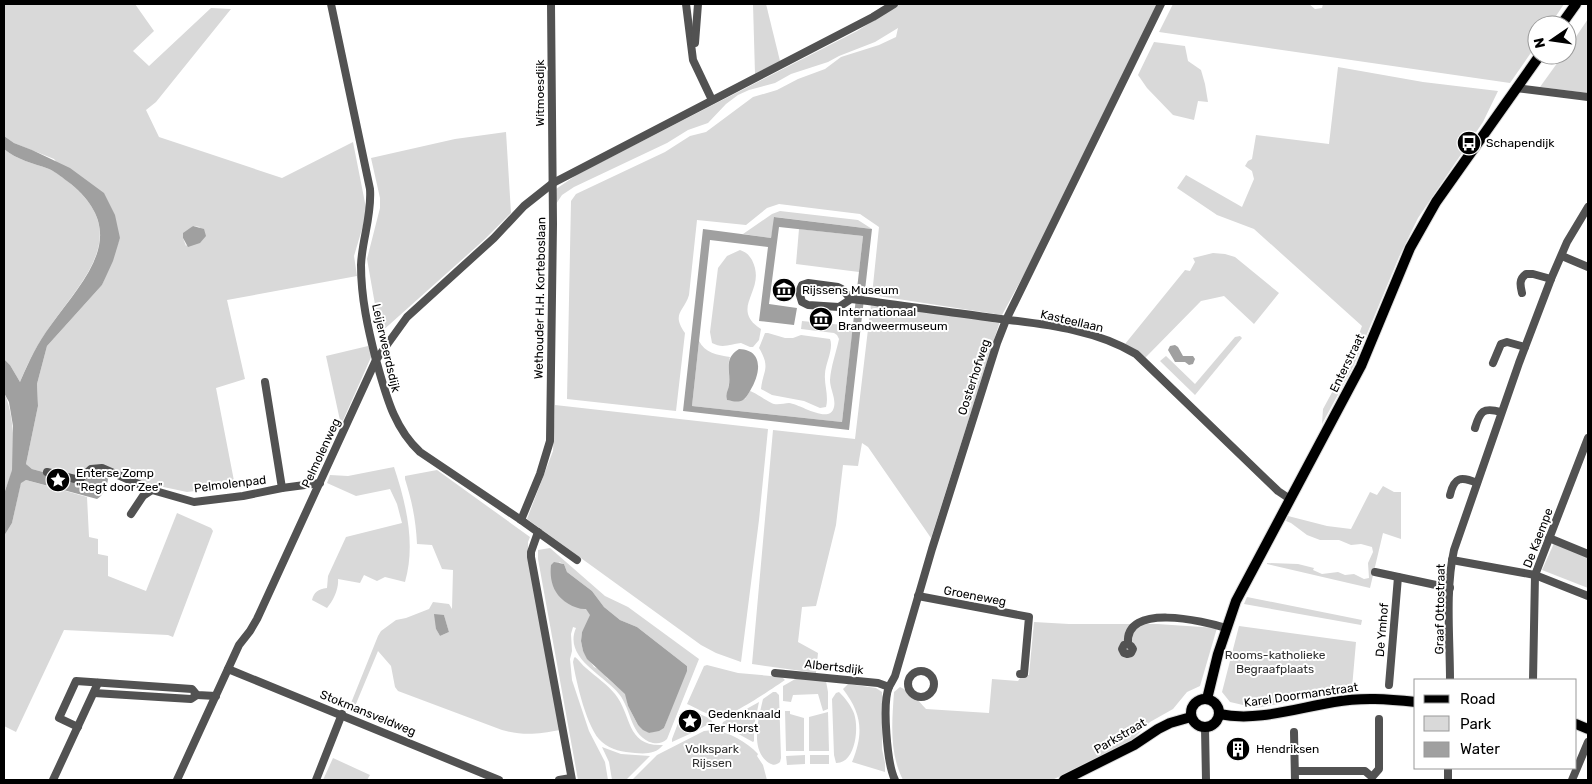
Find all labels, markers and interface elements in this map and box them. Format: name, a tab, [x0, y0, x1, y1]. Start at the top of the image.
north arrow	[1527, 15, 1577, 65]
text: N	[1530, 36, 1549, 50]
street label: Witmoesdijk	[533, 59, 547, 126]
bus stop icon: Schapendijk	[1456, 130, 1482, 156]
place label: Schapendijk	[1486, 136, 1555, 150]
street label: Wethouder H.H. Korteboslaan	[532, 217, 548, 379]
museum icon: Rijssens Museum	[771, 277, 797, 303]
place label: Rijssens Museum	[802, 283, 899, 297]
street label: Leijerweerdsdijk	[369, 302, 403, 394]
place label: Internationaal Brandweermuseum	[838, 305, 948, 333]
museum icon: Internationaal Brandweermuseum	[808, 306, 834, 332]
street label: Kasteellaan	[1039, 307, 1105, 335]
street label: Enterstraat	[1327, 331, 1367, 395]
street label: Oosterhofweg	[955, 337, 993, 417]
street label: Pelmolenweg	[299, 416, 343, 490]
place label: Enterse Zomp "Regt door Zee"	[76, 466, 163, 494]
place icon: Enterse Zomp "Regt door Zee"	[45, 467, 71, 493]
street label: Pelmolenpad	[193, 473, 267, 495]
street label: De Kaempe	[1520, 506, 1556, 570]
street label: Graaf Ottostraat	[1432, 563, 1448, 654]
street label: Groeneweg	[943, 583, 1007, 609]
street label: De Ymhof	[1373, 602, 1391, 657]
park label: Rooms-katholieke Begraafplaats	[1225, 648, 1326, 676]
street label: Albertsdijk	[804, 657, 865, 677]
legend	[1414, 679, 1577, 769]
street label: Karel Doormanstraat	[1243, 680, 1359, 710]
street label: Stokmansveldweg	[318, 687, 418, 739]
text: Road	[1460, 690, 1496, 708]
place label: Gedenknaald Ter Horst	[708, 707, 781, 735]
place icon: Gedenknaald Ter Horst	[677, 708, 703, 734]
street label: Parkstraat	[1091, 715, 1149, 757]
text: Park	[1460, 715, 1491, 733]
building icon: Hendriksen	[1225, 736, 1251, 762]
text: Water	[1460, 740, 1500, 758]
park label: Volkspark Rijssen	[685, 742, 740, 770]
place label: Hendriksen	[1256, 742, 1319, 756]

